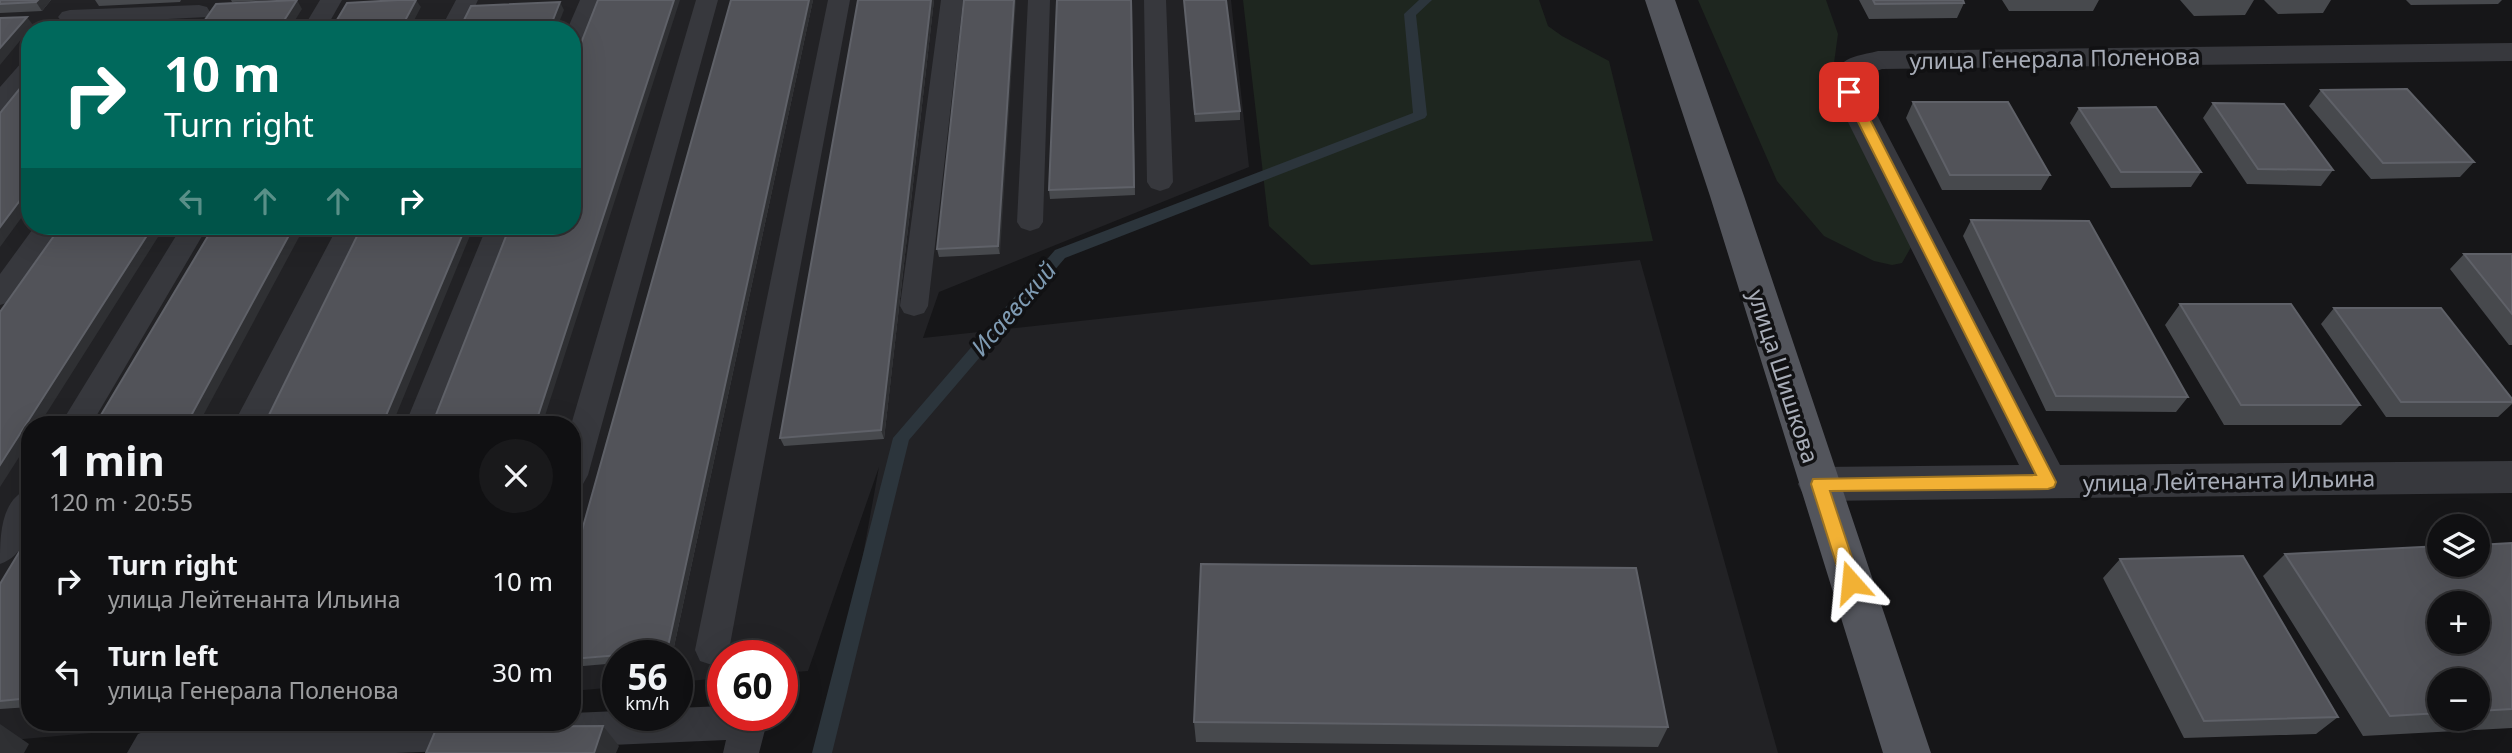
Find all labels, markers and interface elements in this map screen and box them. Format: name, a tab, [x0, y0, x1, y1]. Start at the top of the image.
street label: улица Генерала Поленова	[1909, 39, 2201, 77]
text: 10 m	[164, 40, 281, 106]
icon: right	[49, 49, 140, 140]
pin	[1819, 62, 1879, 122]
icon: arrive	[1830, 73, 1868, 111]
text: Turn right	[164, 103, 314, 146]
icon: left	[173, 182, 211, 220]
icon: ahead	[246, 182, 284, 220]
icon: ahead	[319, 182, 357, 220]
icon: right	[392, 182, 430, 220]
water label: Исаевский	[963, 254, 1063, 362]
street label: улица Шишкова	[1741, 285, 1827, 467]
text: 1 min	[49, 431, 165, 488]
button: close	[479, 439, 553, 513]
street label: улица Лейтенанта Ильина	[2083, 461, 2375, 499]
text: 120 m · 20:55	[49, 486, 193, 518]
map controls	[2427, 514, 2490, 731]
button: layers	[2427, 514, 2490, 577]
position arrow	[1814, 545, 1888, 619]
text: Turn right	[108, 547, 238, 583]
icon: right	[49, 562, 87, 600]
text: 10 m	[492, 563, 553, 599]
text: улица Лейтенанта Ильина	[108, 583, 400, 615]
button: +	[2427, 591, 2490, 654]
text: Turn left	[108, 638, 219, 674]
speed limit sign: 60	[707, 640, 798, 731]
icon: left	[49, 653, 87, 691]
text: 56	[627, 653, 668, 700]
text: 30 m	[492, 654, 553, 690]
button: −	[2427, 668, 2490, 731]
text: улица Генерала Поленова	[108, 674, 399, 706]
text: km/h	[625, 691, 670, 715]

